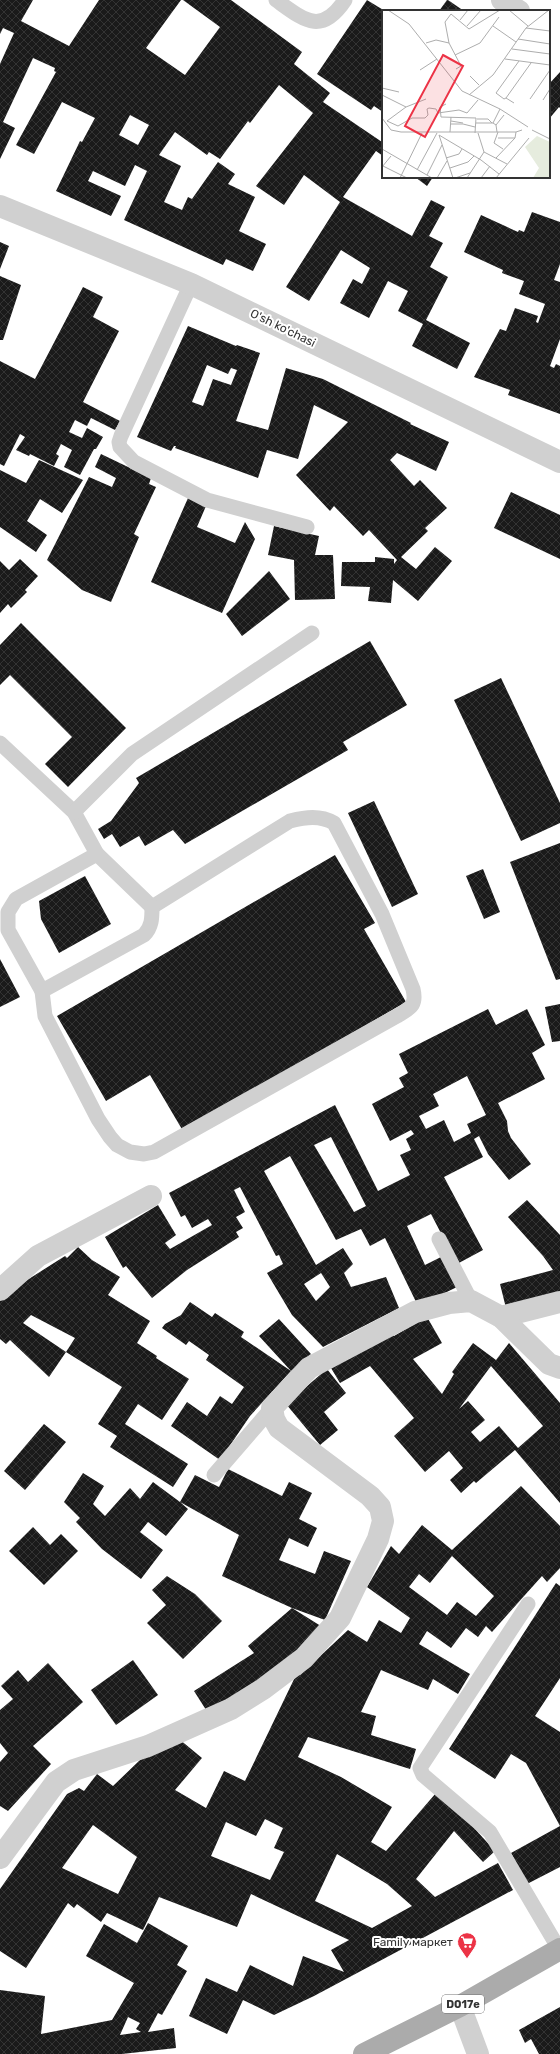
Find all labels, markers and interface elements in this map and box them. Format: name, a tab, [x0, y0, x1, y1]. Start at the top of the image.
inset map	[382, 10, 550, 178]
street label: O'sh ko'chasi	[248, 306, 318, 350]
supermarket icon: Family маркет	[456, 1931, 478, 1959]
place label: Family маркет	[373, 1935, 453, 1949]
road number: D017e	[442, 1995, 484, 2013]

